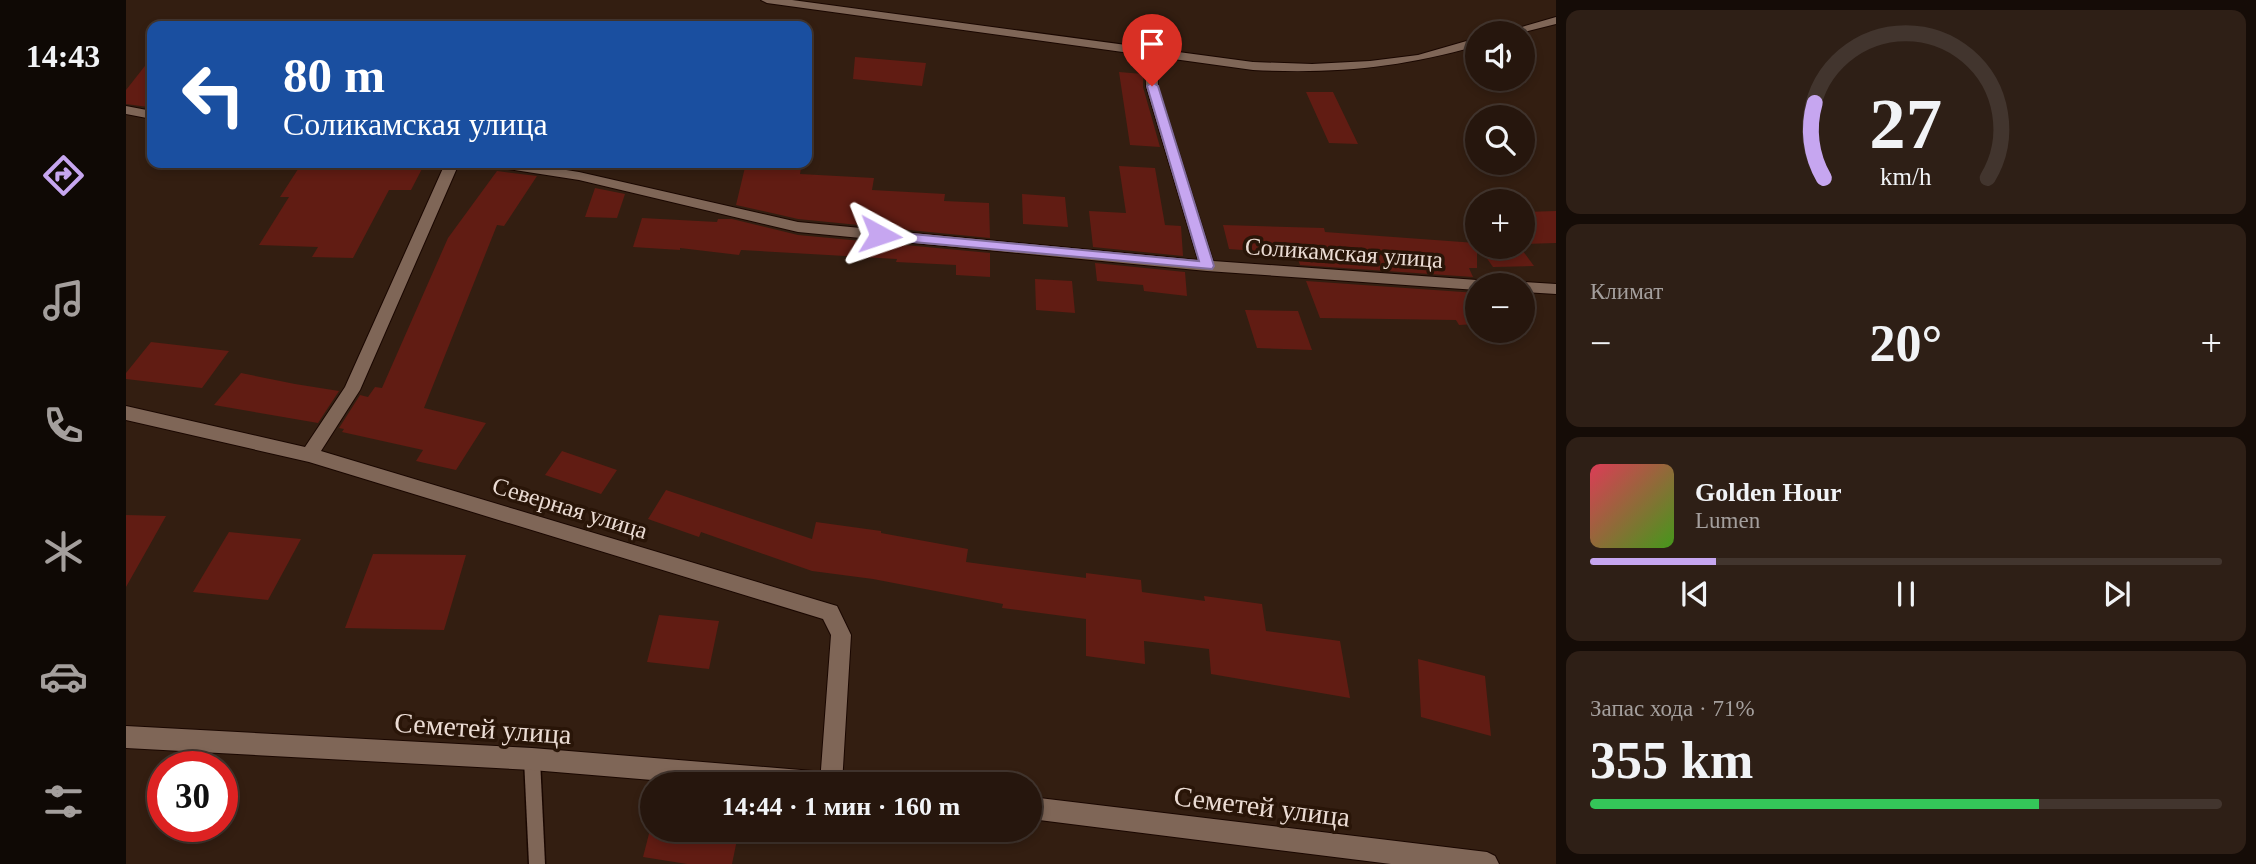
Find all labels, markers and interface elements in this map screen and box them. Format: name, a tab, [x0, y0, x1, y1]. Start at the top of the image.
pin	[1122, 14, 1182, 86]
map controls	[1465, 21, 1535, 343]
button: sound	[1465, 21, 1535, 91]
icon: arrive	[1133, 25, 1171, 63]
text: 14:43	[26, 38, 100, 74]
text: 80 m	[283, 48, 385, 103]
icon: left	[168, 49, 259, 140]
text: 27	[1870, 83, 1942, 164]
button: search	[1465, 105, 1535, 175]
text: Соликамская улица	[283, 106, 548, 142]
icon: directions	[39, 151, 88, 200]
text: km/h	[1880, 163, 1932, 190]
button: +	[1465, 189, 1535, 259]
position arrow	[843, 198, 917, 272]
street label: Соликамская улица	[1244, 233, 1444, 273]
button: −	[1465, 273, 1535, 343]
icon: music	[39, 276, 88, 325]
text: Климат	[1590, 279, 1663, 304]
text: 20°	[1870, 315, 1942, 372]
text: −	[1590, 322, 1611, 364]
text: +	[2201, 322, 2222, 364]
icon: phone	[39, 401, 88, 450]
street label: Северная улица	[489, 472, 651, 544]
text: Golden Hour	[1695, 478, 1842, 507]
text: Lumen	[1695, 508, 1760, 533]
icon: climate	[39, 527, 88, 576]
icon: previous	[1676, 575, 1714, 613]
icon: pause	[1887, 575, 1925, 613]
icon: next	[2098, 575, 2136, 613]
icon: car	[39, 652, 88, 701]
text: Запас хода · 71%	[1590, 696, 1755, 721]
street label: Семетей улица	[393, 707, 573, 750]
text: 355 km	[1590, 732, 1753, 789]
speed limit sign: 30	[147, 751, 238, 842]
icon: filters	[39, 777, 88, 826]
street label: Семетей улица	[1172, 780, 1352, 833]
text: 14:44 · 1 мин · 160 m	[722, 792, 960, 821]

